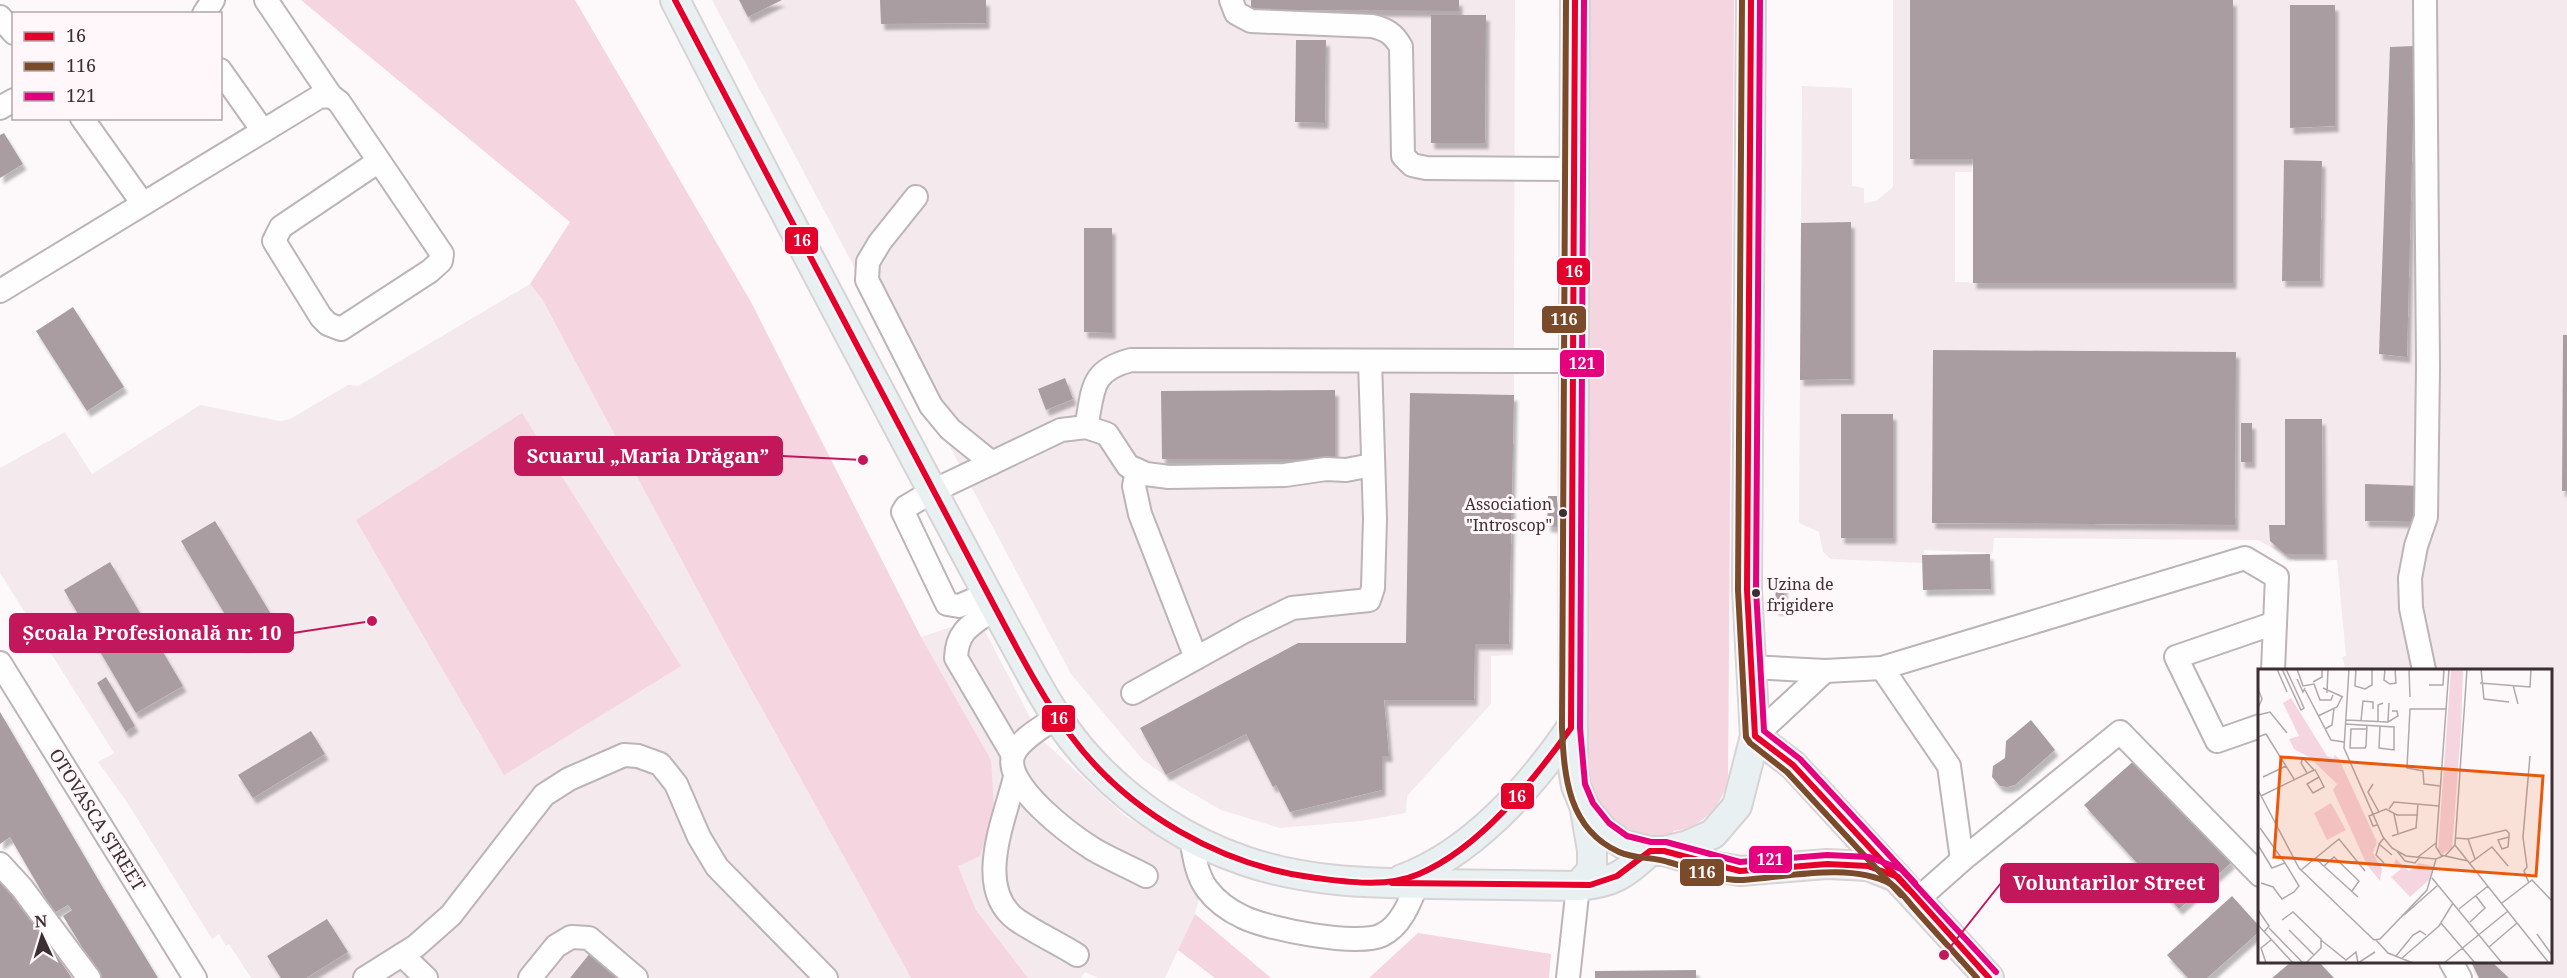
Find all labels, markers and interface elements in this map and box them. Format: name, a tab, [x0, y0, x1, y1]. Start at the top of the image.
legend	[12, 12, 222, 120]
text: 16	[66, 23, 86, 47]
text: 116	[66, 53, 96, 77]
text: 121	[66, 83, 96, 107]
line badge: 16	[784, 226, 819, 255]
text: 16	[793, 229, 811, 251]
line badge: 16	[1556, 257, 1591, 286]
text: 16	[1565, 260, 1583, 282]
line badge: 116	[1541, 305, 1587, 334]
text: 116	[1550, 308, 1578, 330]
line badge: 121	[1559, 349, 1605, 378]
text: 121	[1568, 352, 1596, 374]
callout: Scuarul „Maria Drăgan”	[515, 437, 782, 475]
text: Scuarul „Maria Drăgan”	[527, 442, 769, 469]
place label: Association "Introscop"	[1465, 493, 1552, 536]
marker: Association "Introscop"	[1557, 507, 1569, 519]
place label: Uzina de frigidere	[1767, 573, 1834, 616]
marker: Uzina de frigidere	[1750, 587, 1762, 599]
callout: Școala Profesională nr. 10	[10, 614, 293, 652]
text: Școala Profesională nr. 10	[23, 619, 281, 646]
inset map	[2258, 669, 2552, 963]
line badge: 16	[1041, 704, 1076, 733]
text: 16	[1050, 707, 1068, 729]
street label: OTOVASCA STREET	[44, 744, 151, 895]
line badge: 16	[1500, 782, 1535, 810]
text: 16	[1508, 785, 1526, 807]
line badge: 121	[1748, 845, 1793, 874]
text: 121	[1756, 848, 1784, 870]
line badge: 116	[1679, 858, 1725, 887]
text: 116	[1688, 861, 1716, 883]
callout: Voluntarilor Street	[2001, 864, 2218, 902]
text: Voluntarilor Street	[2013, 869, 2205, 896]
north arrow	[12, 906, 72, 966]
text: N	[34, 910, 48, 932]

